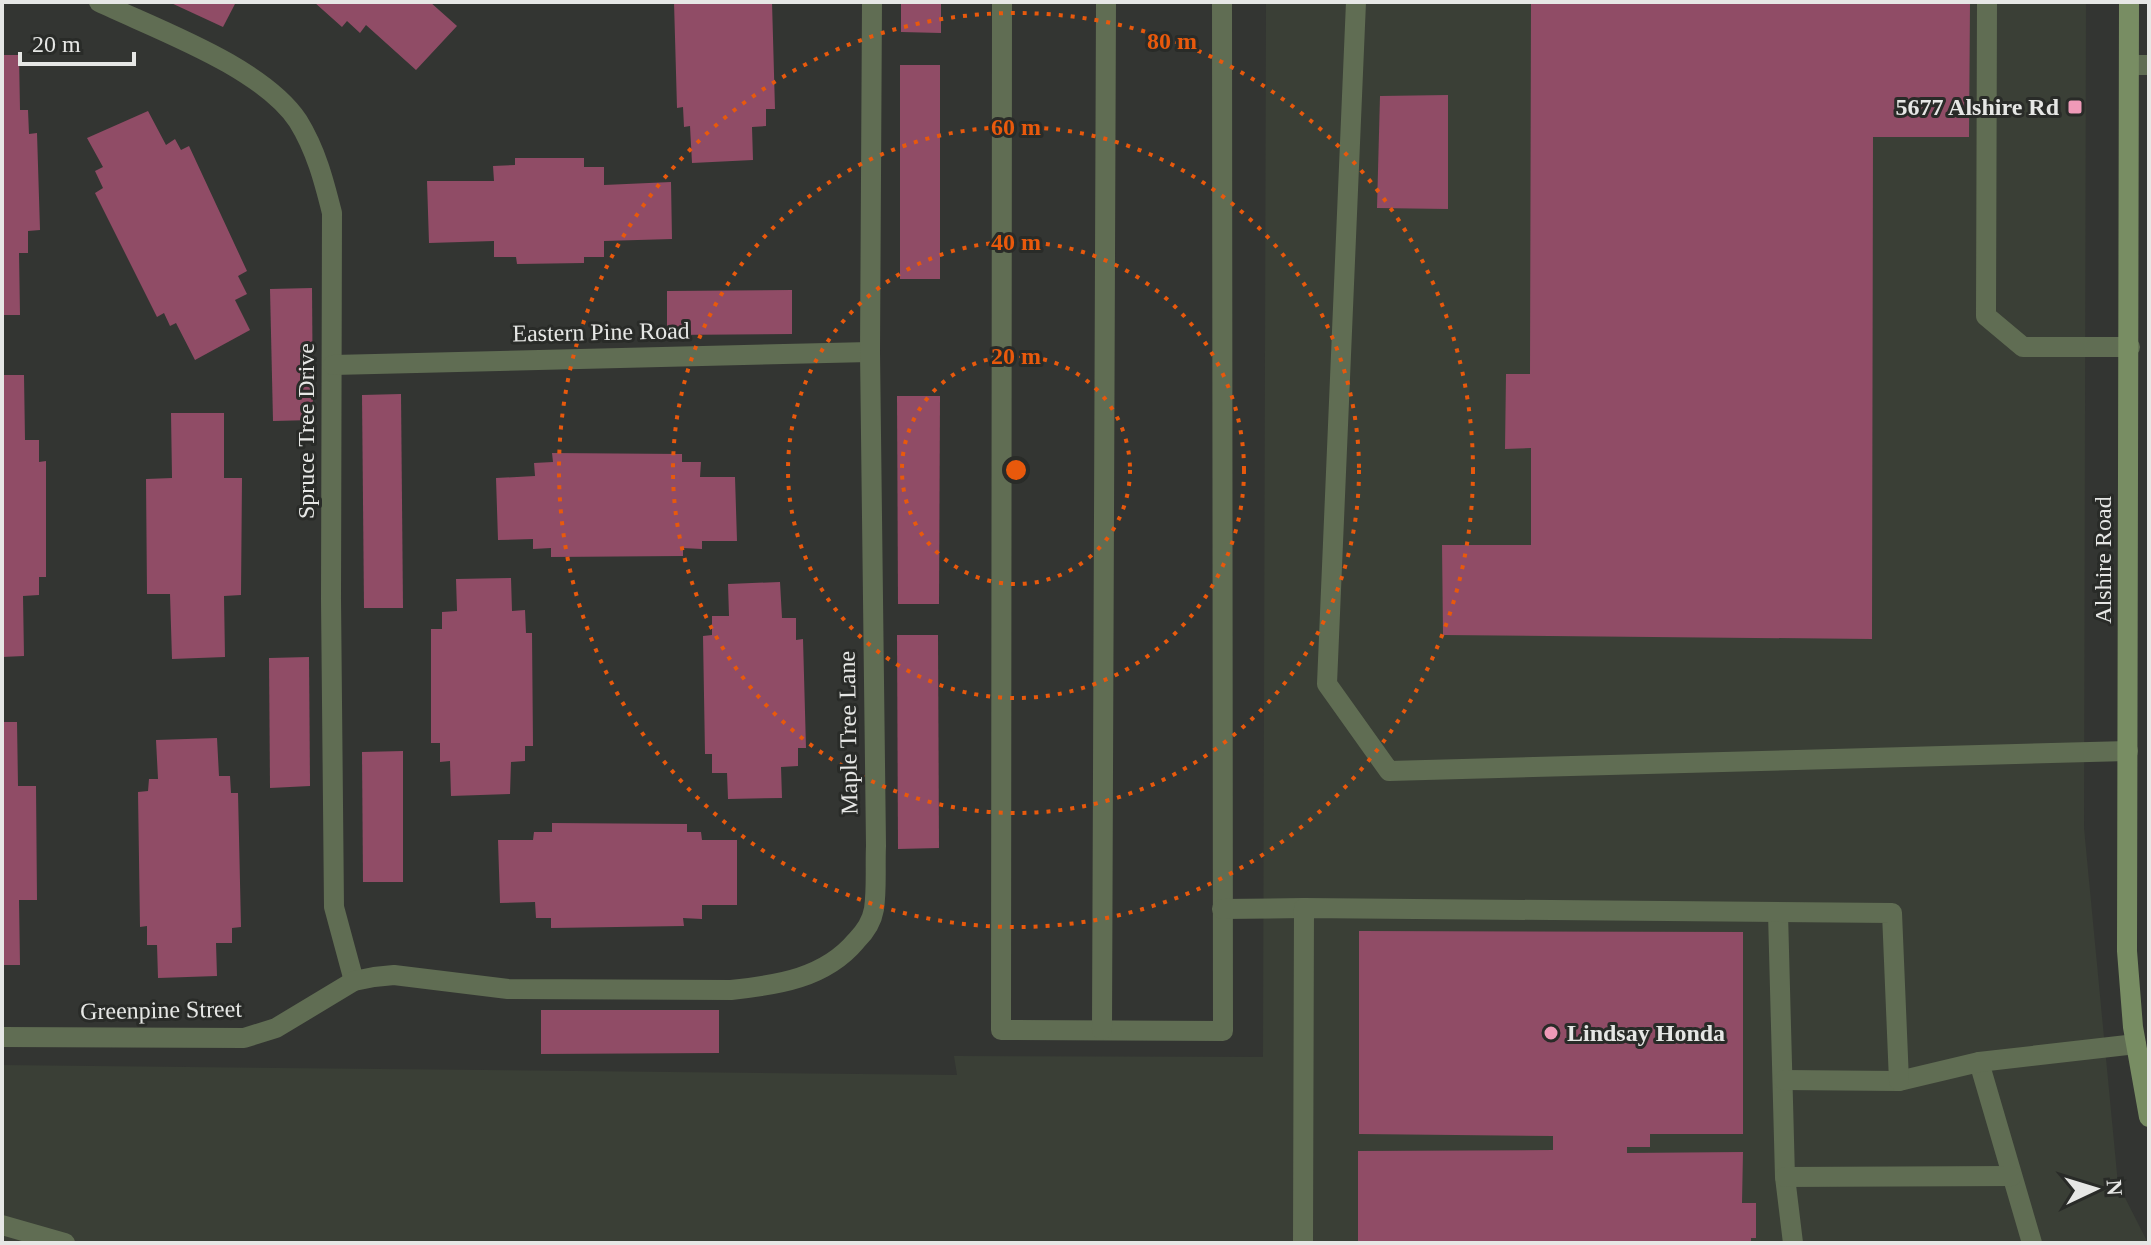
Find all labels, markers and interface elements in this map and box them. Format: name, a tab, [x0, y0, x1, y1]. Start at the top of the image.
scale bar	[20, 16, 134, 66]
text: 80 m	[1147, 28, 1197, 54]
text: 20 m	[32, 31, 81, 57]
place label: 5677 Alshire Rd	[1895, 94, 2060, 120]
marker: 5677 Alshire Rd	[2066, 98, 2084, 116]
text: 60 m	[991, 114, 1041, 140]
text: 40 m	[991, 229, 1041, 255]
street label: Eastern Pine Road	[512, 317, 690, 347]
street label: Spruce Tree Drive	[293, 343, 319, 519]
text: 20 m	[991, 343, 1041, 369]
centre of rings	[1002, 456, 1030, 484]
street label: Alshire Road	[2090, 496, 2116, 624]
street label: Maple Tree Lane	[834, 651, 862, 815]
street label: Greenpine Street	[80, 996, 243, 1024]
place label: Lindsay Honda	[1567, 1020, 1725, 1046]
marker: Lindsay Honda	[1542, 1024, 1560, 1042]
north arrow	[2055, 1149, 2135, 1229]
text: N	[2101, 1179, 2127, 1197]

